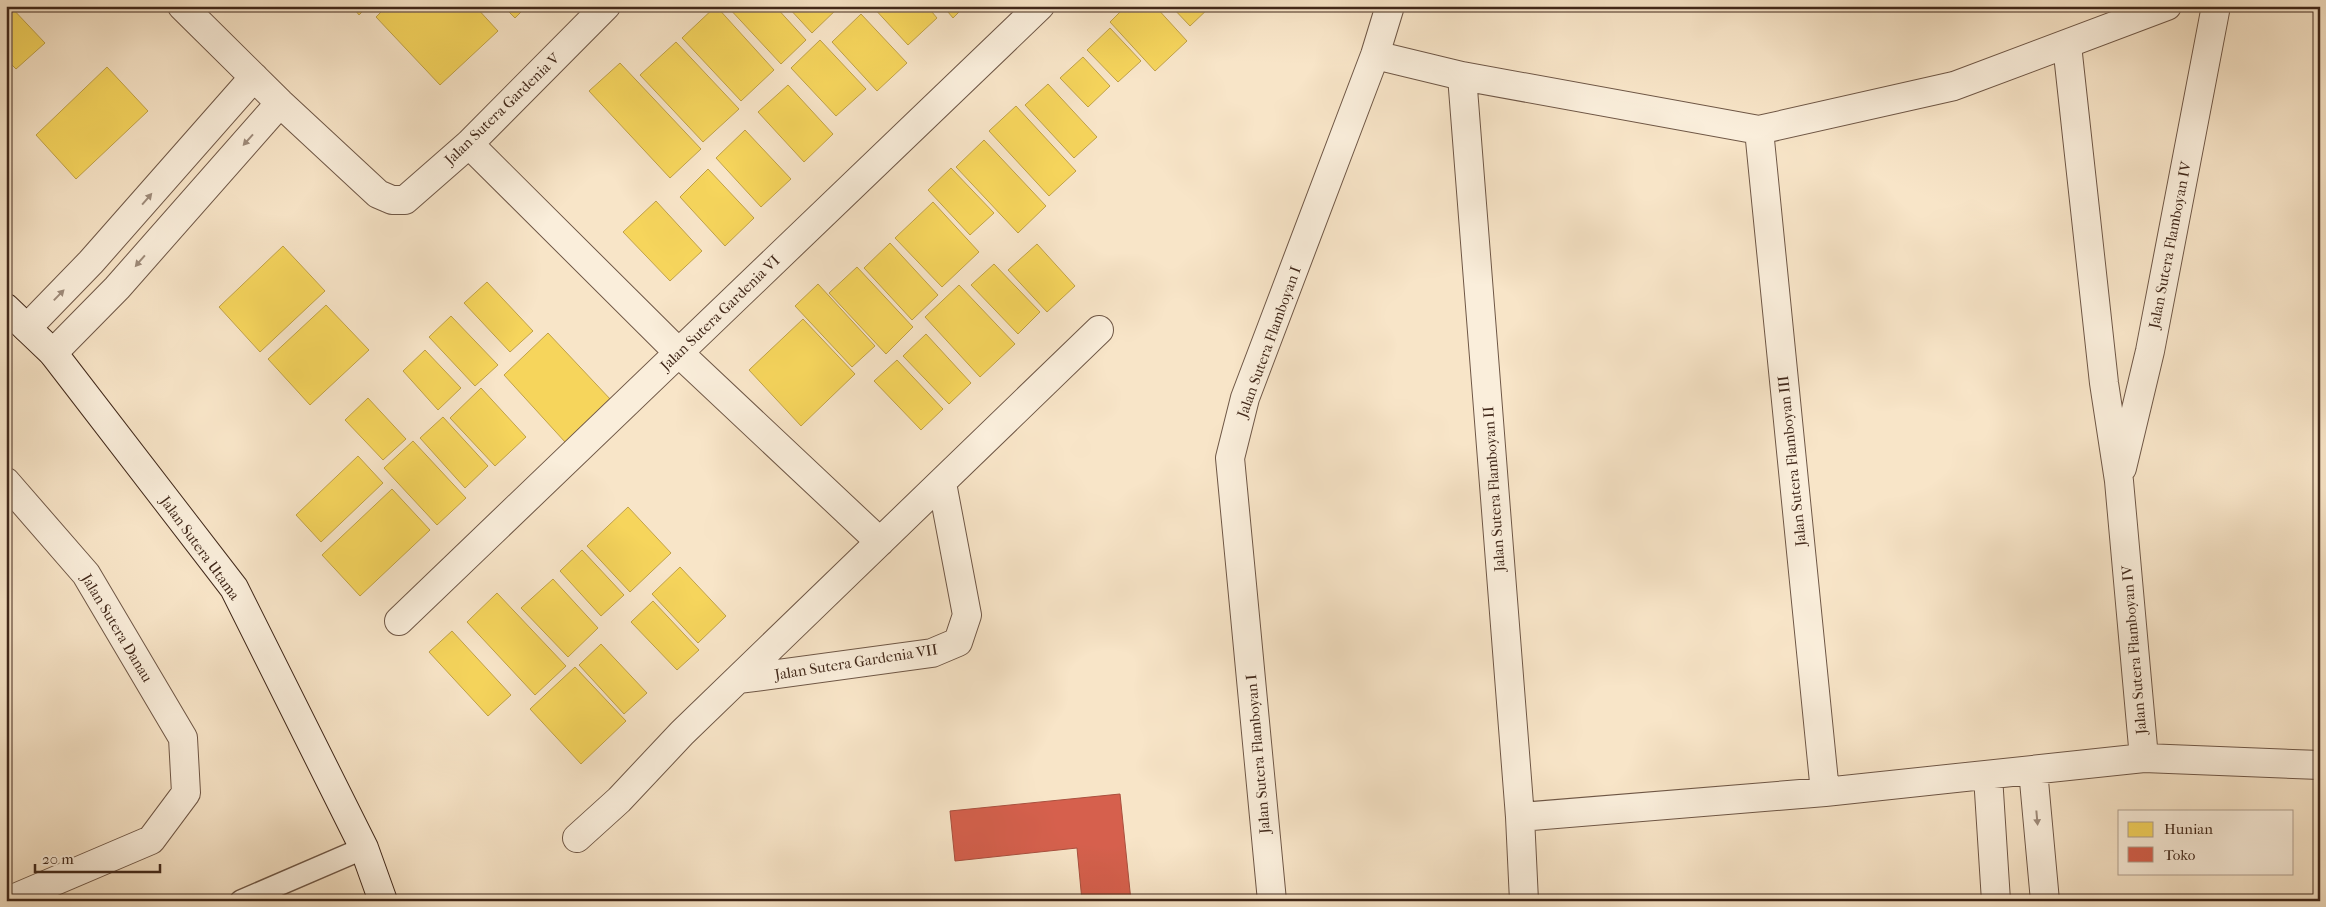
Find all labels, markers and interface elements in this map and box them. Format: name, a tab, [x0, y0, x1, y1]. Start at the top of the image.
street label: Jalan Sutera Gardenia V	[440, 49, 564, 169]
one-way arrow	[242, 133, 253, 146]
street label: Jalan Sutera Flamboyan IV	[2145, 159, 2195, 331]
one-way arrow	[141, 192, 152, 205]
street label: Jalan Sutera Gardenia VI	[656, 251, 784, 375]
one-way arrow	[134, 255, 146, 267]
street label: Jalan Sutera Flamboyan I	[1233, 264, 1305, 421]
one-way arrow	[53, 289, 65, 301]
street label: Jalan Sutera Flamboyan III	[1774, 375, 1810, 548]
street label: Jalan Sutera Flamboyan II	[1479, 406, 1509, 573]
street label: Jalan Sutera Utama	[156, 492, 244, 604]
street label: Jalan Sutera Flamboyan IV	[2118, 563, 2150, 736]
street label: Jalan Sutera Danau	[77, 570, 157, 686]
street label: Jalan Sutera Gardenia VII	[772, 640, 939, 684]
street label: Jalan Sutera Flamboyan I	[1242, 673, 1274, 835]
legend	[2118, 810, 2294, 874]
one-way arrow	[2033, 811, 2041, 827]
text: Hunian	[2164, 820, 2213, 838]
scale bar	[35, 842, 160, 874]
text: Toko	[2164, 846, 2196, 864]
text: 20 m	[42, 850, 74, 868]

